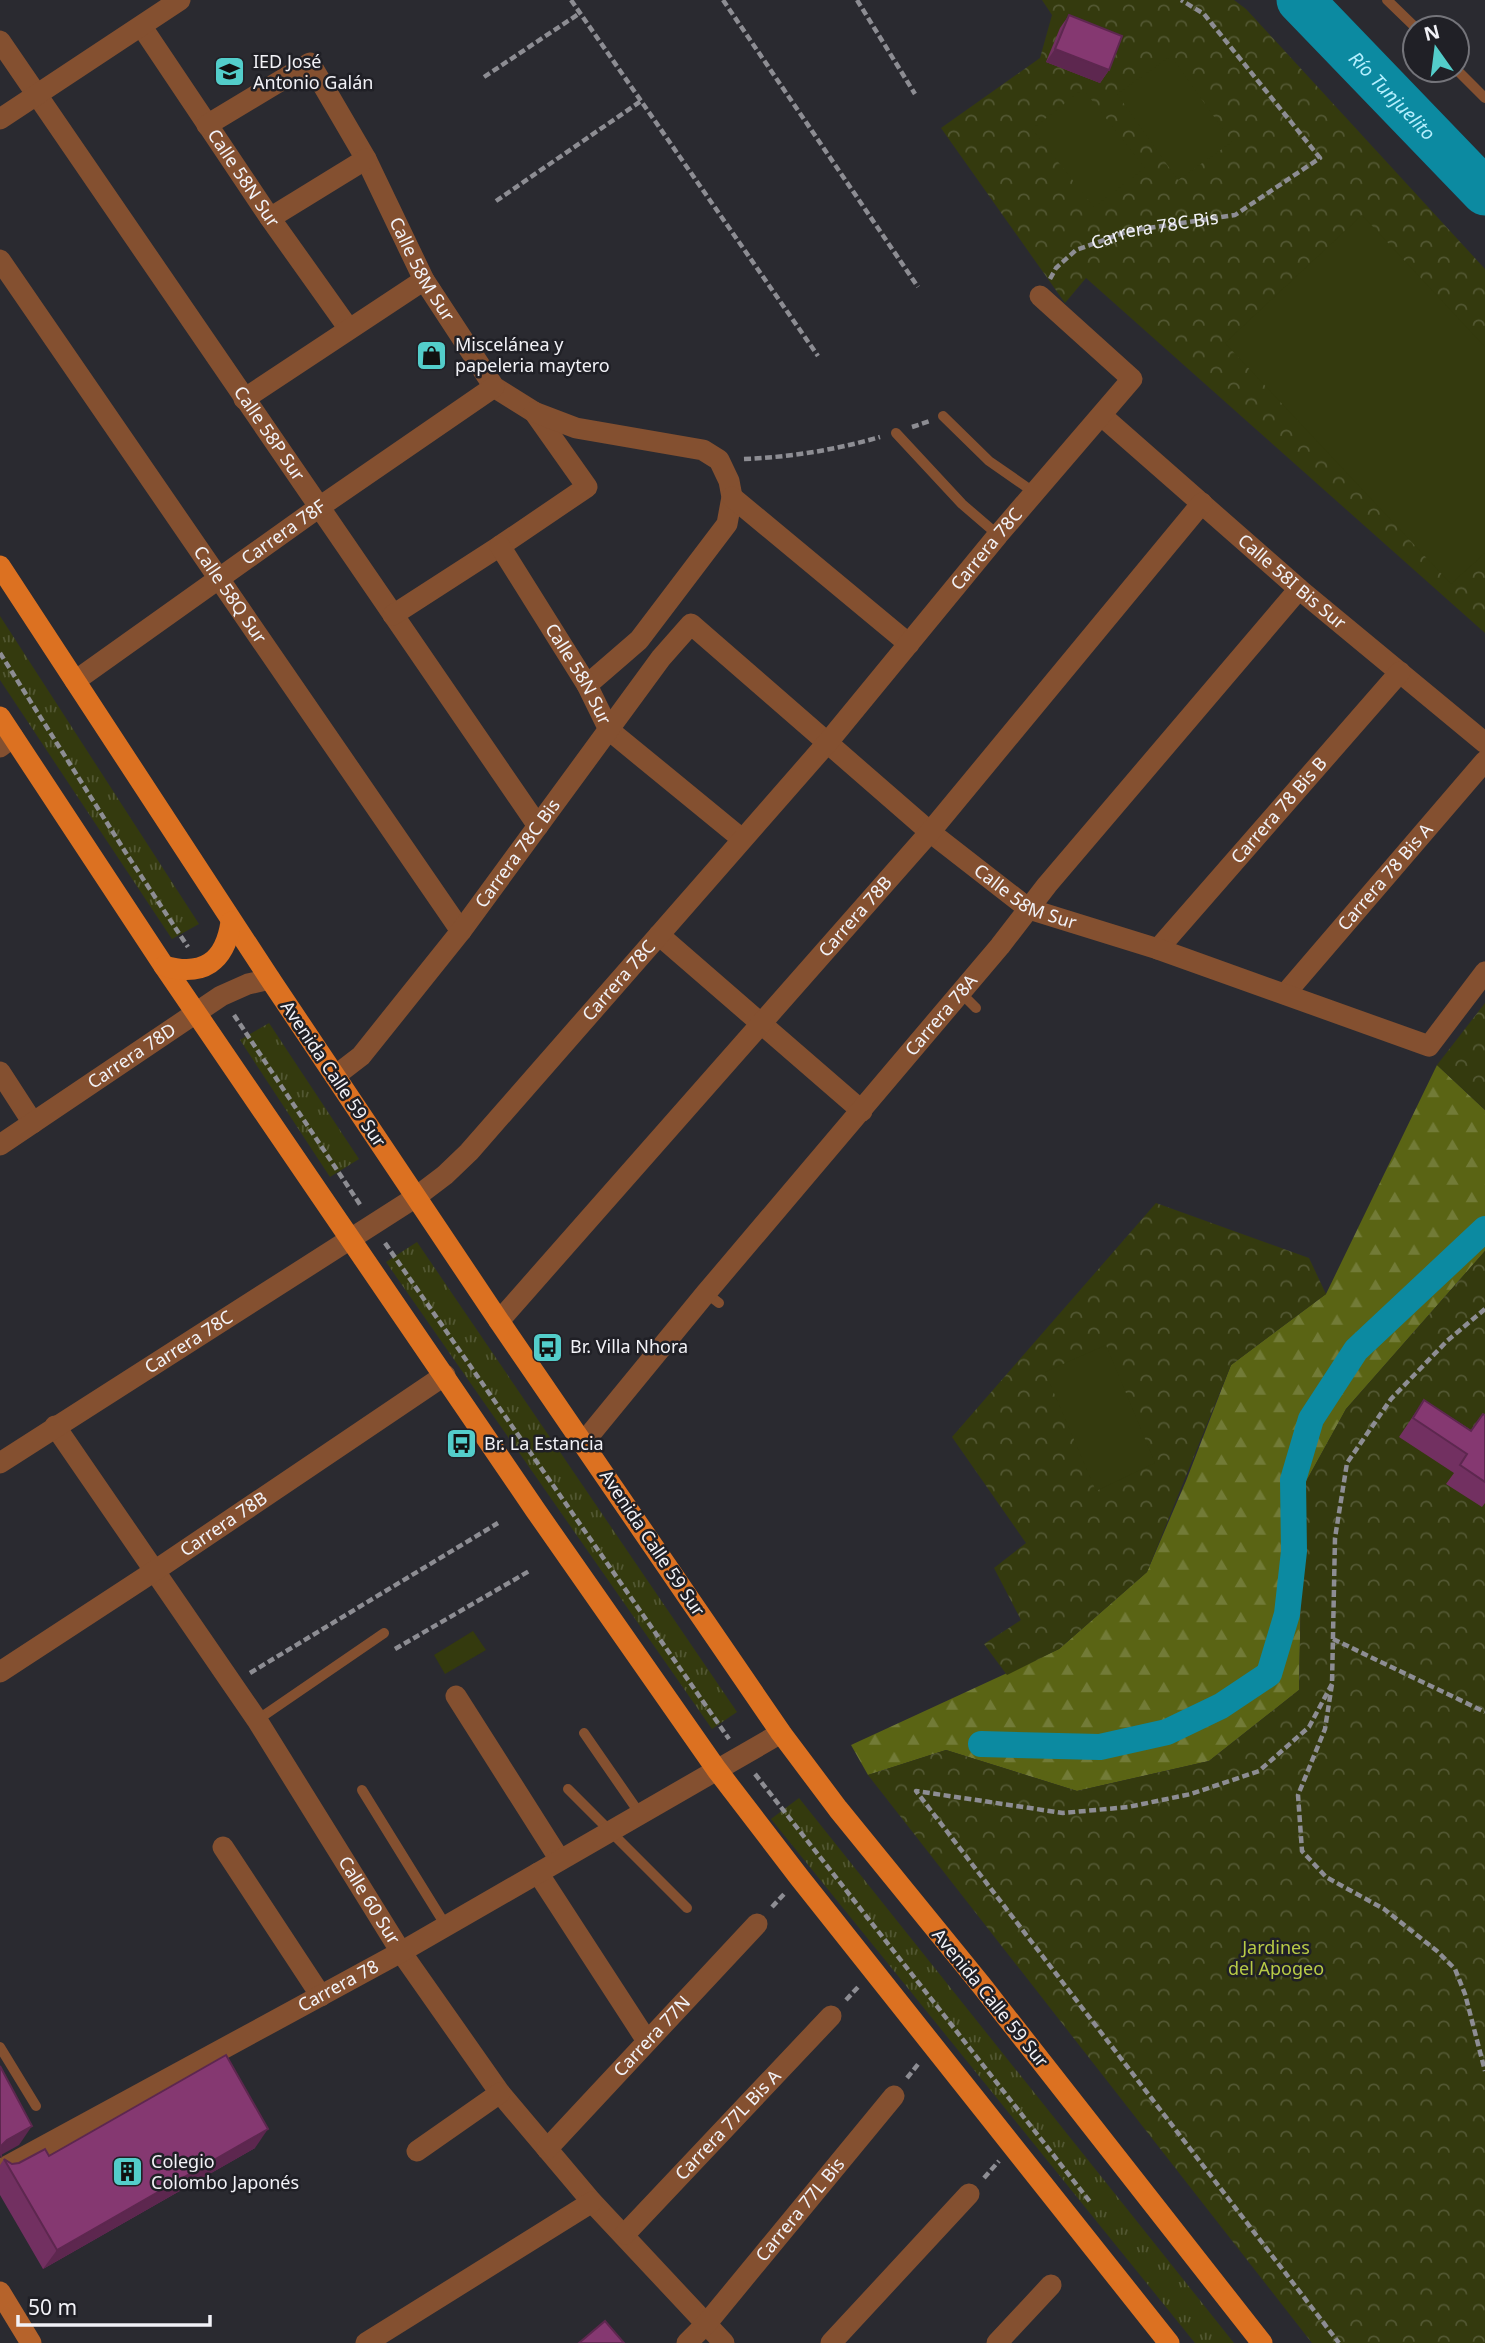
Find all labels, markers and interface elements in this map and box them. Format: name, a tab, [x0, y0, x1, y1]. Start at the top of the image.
north arrow	[1401, 14, 1471, 84]
text: N	[1421, 18, 1443, 47]
water label: Río Tunjuelito	[1343, 46, 1441, 146]
place label: IED José Antonio Galán	[253, 49, 373, 94]
school or university icon: IED José Antonio Galán	[213, 55, 247, 89]
street label: Calle 58N Sur	[203, 124, 286, 232]
street label: Carrera 78C Bis	[1087, 205, 1220, 255]
street label: Calle 58M Sur	[385, 213, 461, 326]
place label: Miscelánea y papeleria maytero	[455, 332, 610, 377]
shop icon: Miscelánea y papeleria maytero	[415, 338, 449, 372]
street label: Calle 58P Sur	[229, 381, 311, 486]
street label: Carrera 78F	[236, 493, 330, 570]
street label: Carrera 78C	[945, 502, 1027, 595]
street label: Calle 58I Bis Sur	[1233, 528, 1352, 634]
street label: Calle 58Q Sur	[189, 541, 273, 648]
street label: Calle 58N Sur	[540, 618, 618, 729]
street label: Carrera 78 Bis B	[1225, 751, 1332, 868]
street label: Carrera 78C Bis	[469, 793, 565, 912]
street label: Carrera 78 Bis A	[1332, 817, 1438, 935]
street label: Calle 58M Sur	[970, 858, 1080, 934]
street label: Carrera 78B	[812, 870, 897, 962]
street label: Carrera 78C	[576, 935, 660, 1026]
street label: Carrera 78A	[899, 968, 982, 1061]
street label: Avenida Calle 59 Sur	[276, 996, 392, 1152]
street label: Carrera 78D	[82, 1017, 180, 1094]
street label: Carrera 78C	[140, 1304, 237, 1379]
bus stop icon: Br. Villa Nhora	[530, 1330, 564, 1364]
place label: Br. Villa Nhora	[570, 1334, 688, 1358]
bus stop icon: Br. La Estancia	[444, 1427, 478, 1461]
place label: Br. La Estancia	[484, 1431, 604, 1455]
street label: Avenida Calle 59 Sur	[595, 1465, 711, 1621]
street label: Carrera 78B	[175, 1486, 271, 1562]
street label: Calle 60 Sur	[333, 1851, 407, 1949]
street label: Avenida Calle 59 Sur	[927, 1923, 1054, 2072]
park label: Jardines del Apogeo	[1228, 1935, 1324, 1980]
street label: Carrera 78	[293, 1954, 382, 2017]
street label: Carrera 77N	[608, 1990, 695, 2081]
street label: Carrera 77L Bis A	[669, 2063, 786, 2185]
place label: Colegio Colombo Japonés	[151, 2149, 299, 2194]
street label: Carrera 77L Bis	[750, 2152, 849, 2266]
building icon: Colegio Colombo Japonés	[111, 2155, 145, 2189]
scale bar	[18, 2284, 210, 2328]
text: 50 m	[28, 2293, 77, 2321]

